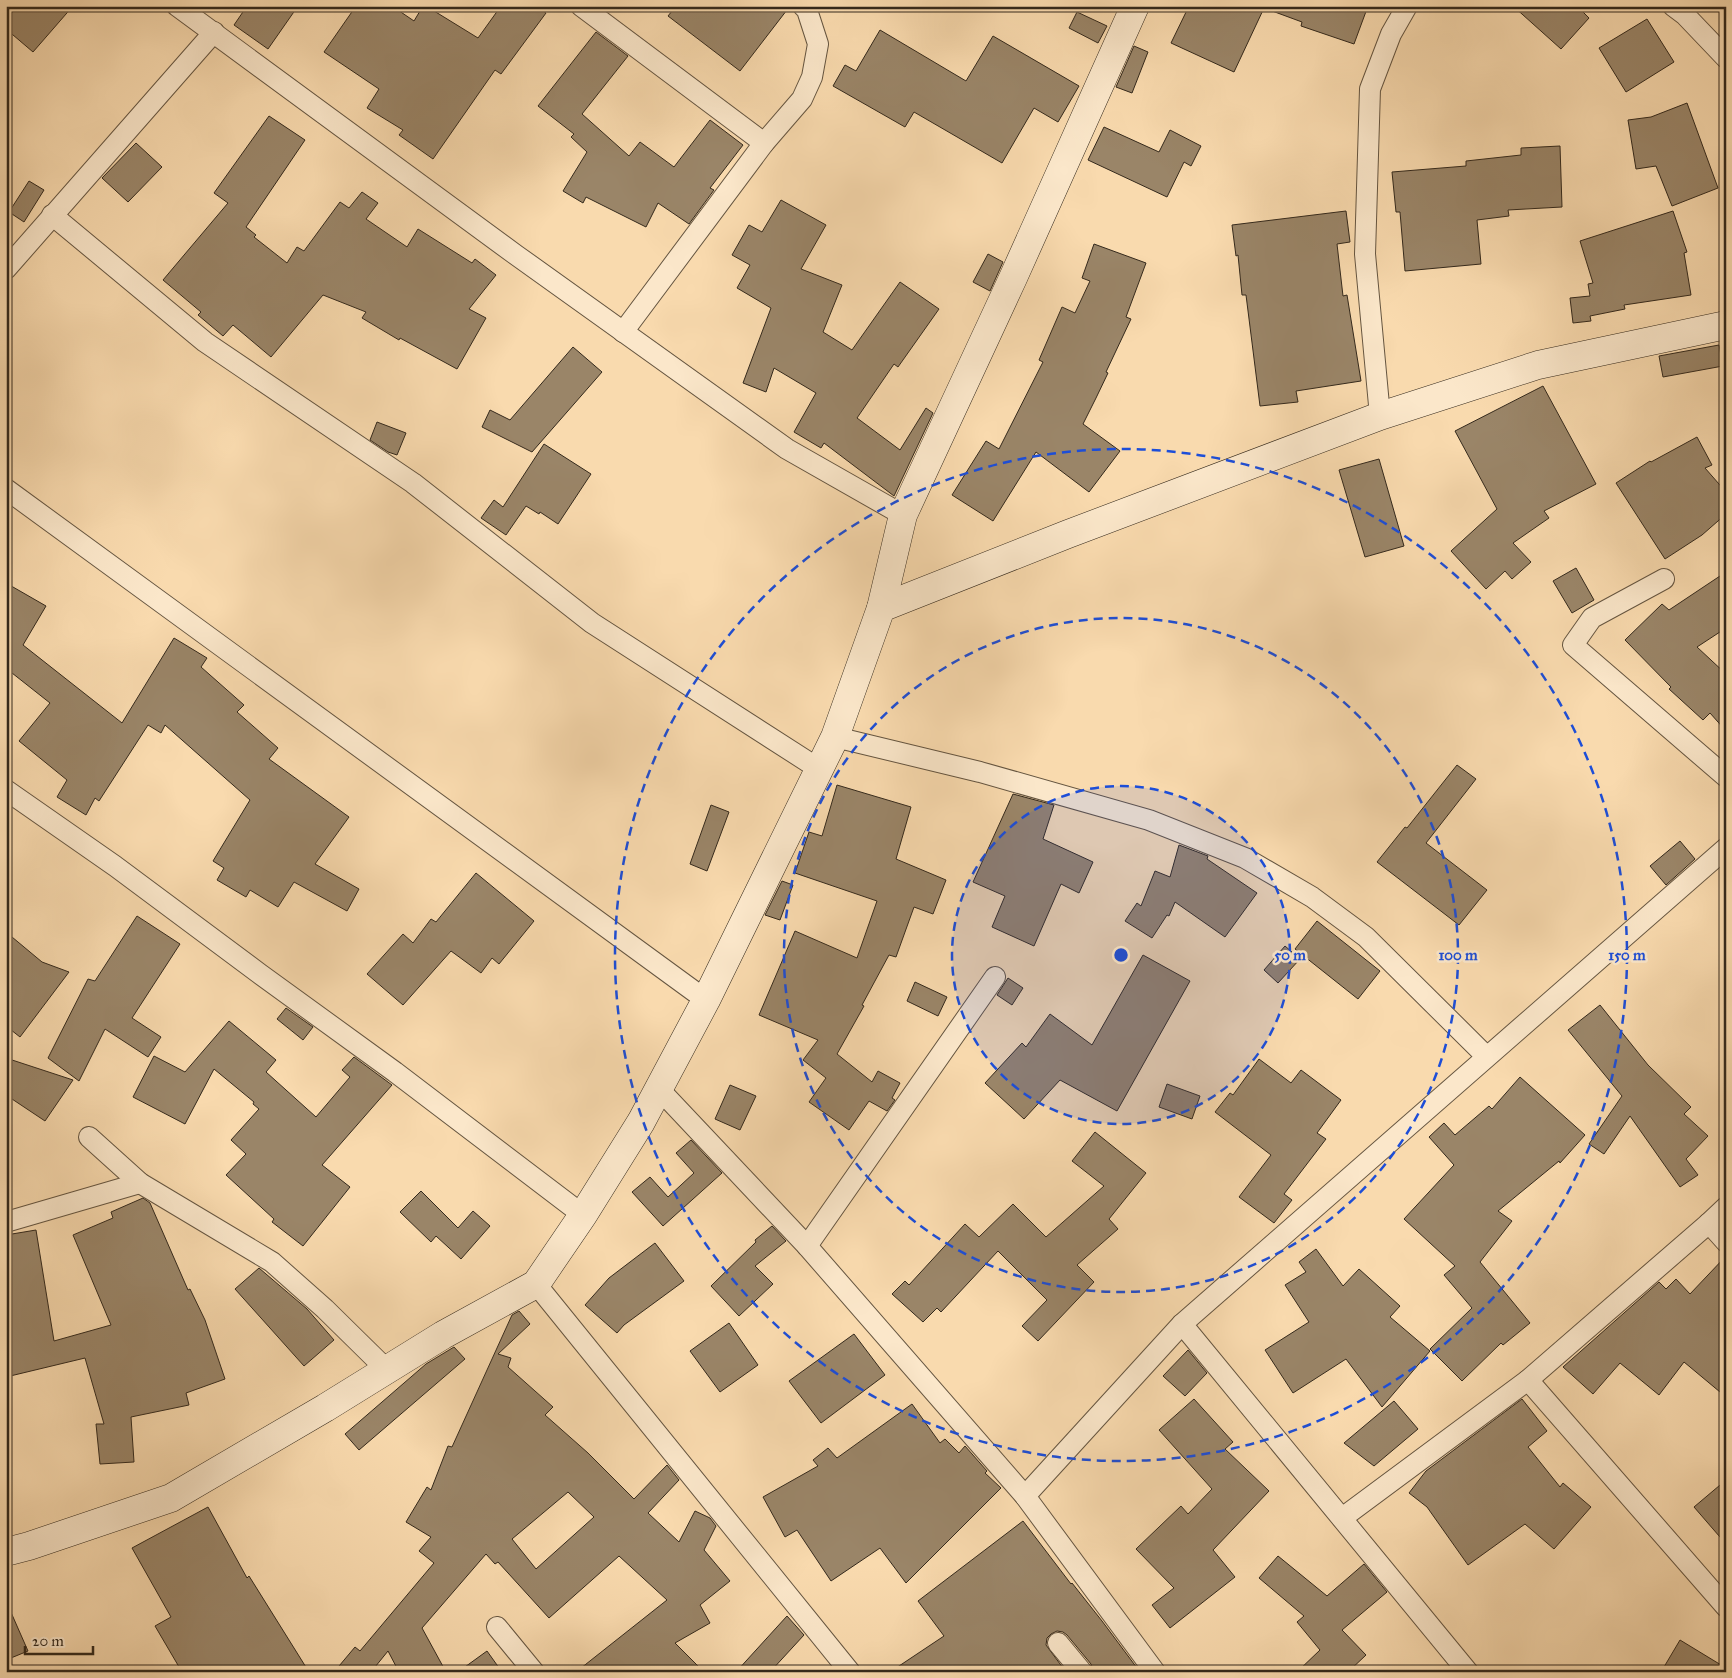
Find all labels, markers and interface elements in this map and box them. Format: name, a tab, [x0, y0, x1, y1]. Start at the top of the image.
centre of rings	[1112, 946, 1130, 964]
text: 50 m	[1274, 946, 1306, 964]
text: 100 m	[1438, 946, 1478, 964]
text: 150 m	[1608, 946, 1646, 964]
scale bar	[25, 1623, 92, 1655]
text: 20 m	[32, 1632, 64, 1650]

